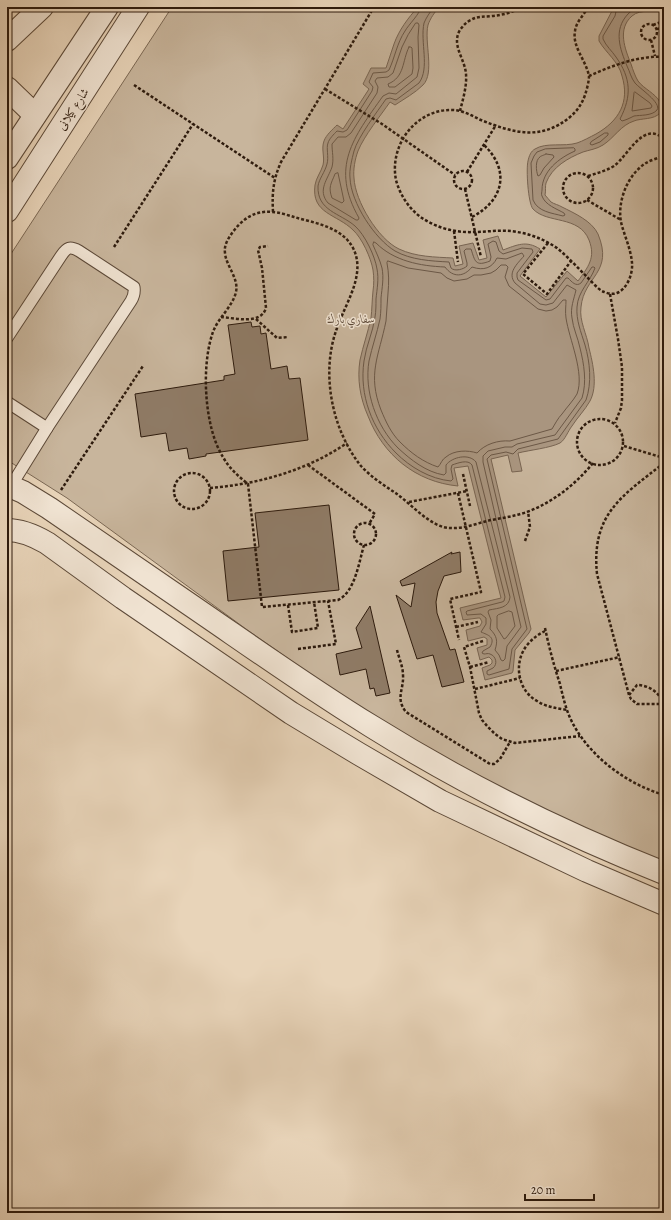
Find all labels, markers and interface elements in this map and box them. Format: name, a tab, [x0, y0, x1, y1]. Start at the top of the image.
street label: شارع كيلانى	[53, 85, 95, 135]
park label: سفاري بارك	[327, 311, 375, 329]
scale bar	[525, 1176, 594, 1202]
text: 20 m	[531, 1182, 555, 1198]

